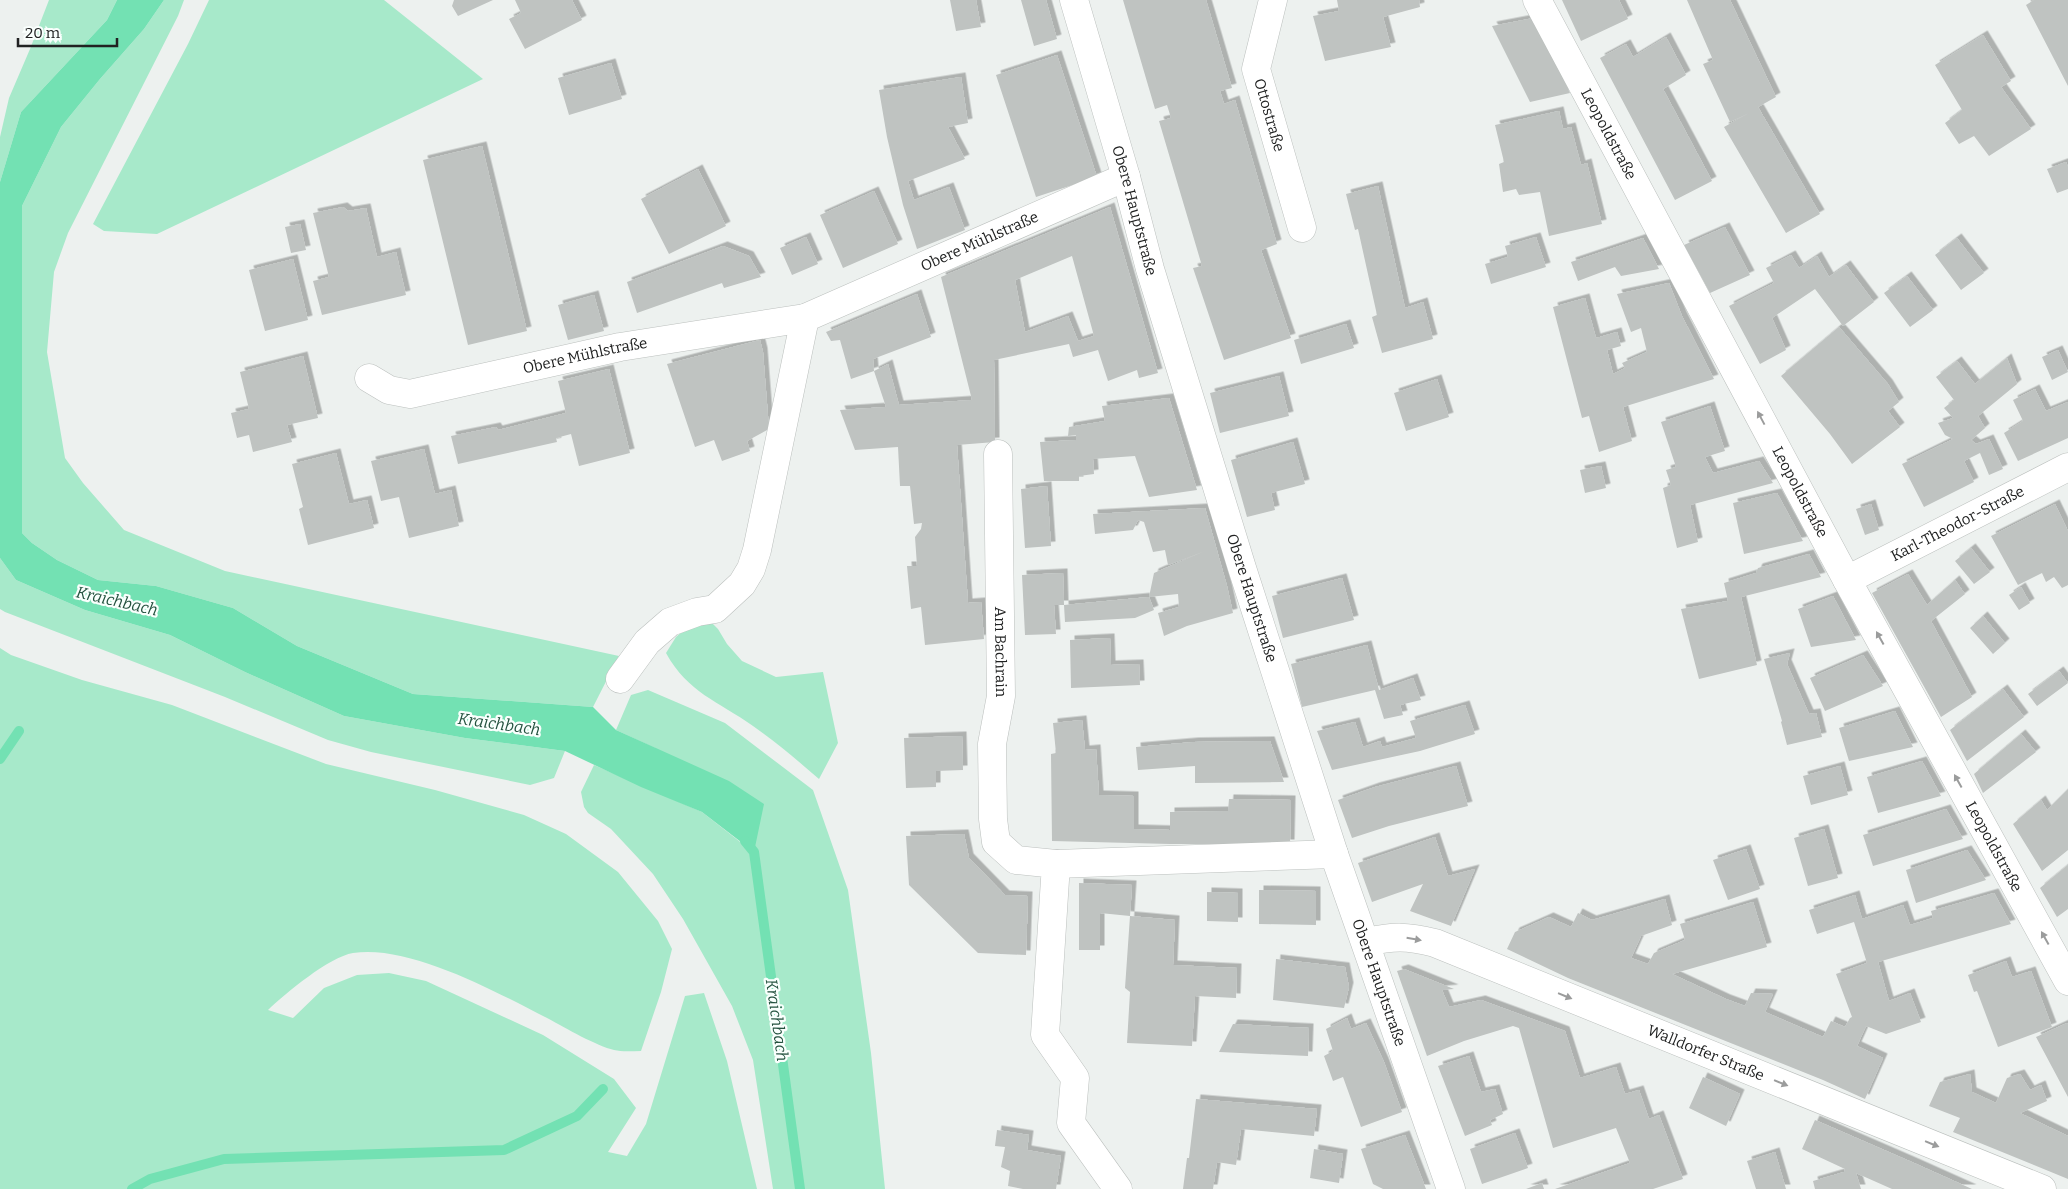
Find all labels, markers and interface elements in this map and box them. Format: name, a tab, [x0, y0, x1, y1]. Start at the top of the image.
scale bar	[18, 15, 116, 47]
text: 20 m	[25, 24, 61, 42]
street label: Ottostraße	[1250, 76, 1288, 154]
street label: Leopoldstraße	[1577, 85, 1640, 183]
street label: Obere Hauptstraße	[1108, 143, 1160, 278]
street label: Obere Mühlstraße	[918, 208, 1041, 275]
street label: Obere Mühlstraße	[521, 334, 649, 377]
one-way arrow	[1757, 411, 1765, 425]
street label: Leopoldstraße	[1768, 444, 1832, 541]
street label: Karl-Theodor-Straße	[1888, 482, 2027, 565]
street label: Obere Hauptstraße	[1223, 532, 1281, 665]
water label: Kraichbach	[74, 582, 160, 620]
street label: Am Bachrain	[991, 607, 1010, 698]
one-way arrow	[1875, 632, 1884, 645]
water label: Kraichbach	[457, 709, 541, 739]
one-way arrow	[1954, 773, 1962, 788]
street label: Leopoldstraße	[1962, 798, 2026, 895]
street label: Obere Hauptstraße	[1348, 916, 1409, 1049]
one-way arrow	[2040, 932, 2049, 945]
one-way arrow	[1406, 935, 1422, 943]
water label: Kraichbach	[762, 978, 792, 1062]
one-way arrow	[1558, 993, 1573, 1001]
street label: Walldorfer Straße	[1645, 1021, 1767, 1084]
one-way arrow	[1774, 1080, 1788, 1088]
one-way arrow	[1925, 1141, 1939, 1149]

